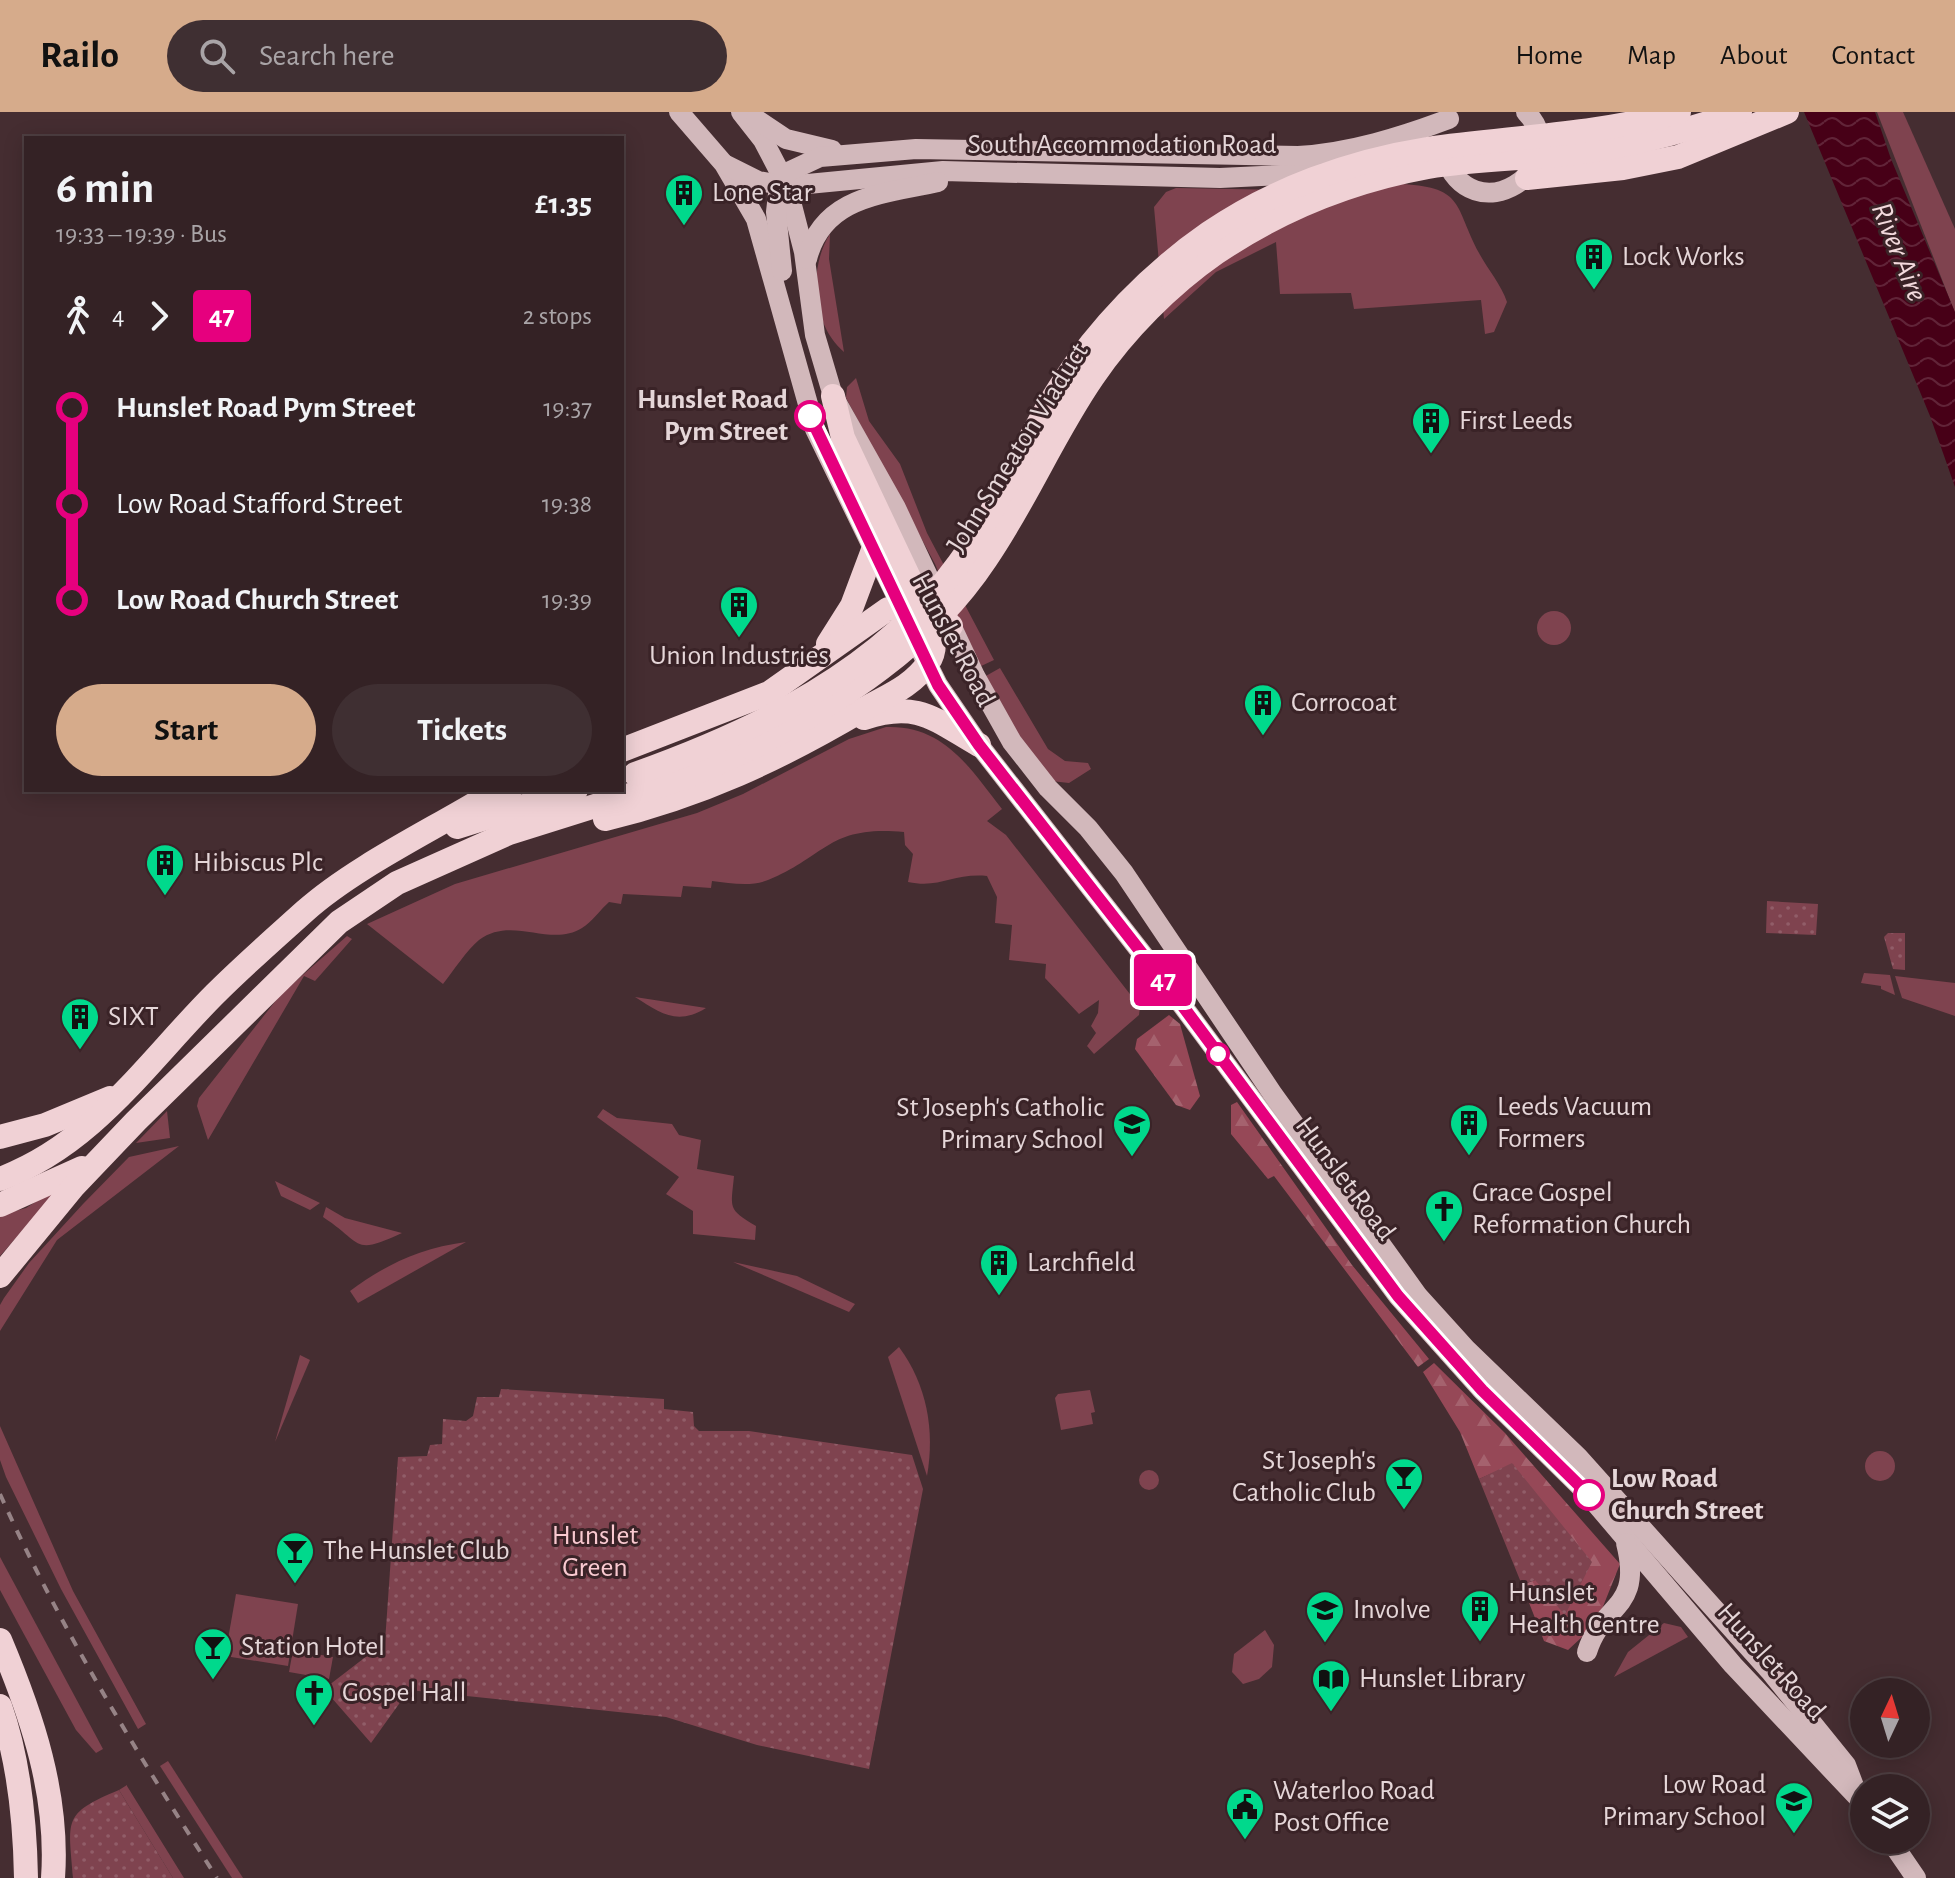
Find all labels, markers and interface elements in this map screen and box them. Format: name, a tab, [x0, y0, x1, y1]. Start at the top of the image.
search box	[167, 20, 727, 92]
icon: search	[195, 34, 239, 78]
text: Railo	[40, 37, 119, 75]
text: Search here	[259, 41, 395, 71]
text: Home	[1516, 42, 1583, 70]
text: Map	[1627, 42, 1676, 70]
text: About	[1720, 42, 1788, 70]
text: Contact	[1832, 42, 1915, 70]
street label: South Accommodation Road	[967, 131, 1277, 159]
text: 6 min	[56, 167, 154, 211]
building icon: Lone Star	[663, 172, 705, 227]
place label: Lone Star	[712, 179, 813, 207]
text: £1.35	[535, 189, 592, 219]
water label: River Aire	[1866, 198, 1932, 306]
text: 19:33 – 19:39 · Bus	[56, 221, 227, 247]
building icon: Lock Works	[1573, 236, 1615, 291]
place label: Lock Works	[1622, 243, 1745, 271]
icon: walk	[56, 294, 100, 338]
icon: forward	[137, 294, 181, 338]
text: 47	[209, 302, 235, 330]
text: 4	[112, 303, 125, 329]
text: 2 stops	[523, 303, 592, 329]
street label: John Smeaton Viaduct	[942, 338, 1094, 558]
place label: Hunslet Road Pym Street	[637, 386, 789, 446]
text: Hunslet Road Pym Street	[116, 393, 415, 423]
text: 19:37	[543, 395, 592, 421]
building icon: First Leeds	[1410, 400, 1452, 455]
marker: Hunslet Road Pym Street	[795, 401, 825, 431]
place label: First Leeds	[1459, 407, 1573, 435]
text: Low Road Stafford Street	[116, 489, 402, 519]
text: 19:38	[542, 491, 592, 517]
street label: Hunslet Road	[906, 569, 1000, 711]
building icon: Union Industries	[718, 584, 760, 639]
text: Low Road Church Street	[116, 585, 398, 615]
text: 19:39	[542, 587, 592, 613]
place label: Union Industries	[649, 642, 829, 670]
building icon: Corrocoat	[1242, 682, 1284, 737]
button: Start	[56, 684, 316, 776]
button: Tickets	[332, 684, 592, 776]
place label: Corrocoat	[1291, 689, 1397, 717]
building icon: Hibiscus Plc	[144, 842, 186, 897]
place label: Hibiscus Plc	[193, 849, 323, 877]
line badge: 47	[1127, 954, 1199, 1006]
text: 47	[1150, 966, 1176, 994]
building icon: SIXT	[59, 996, 101, 1051]
place label: SIXT	[108, 1003, 159, 1031]
unlabelled marker	[1207, 1043, 1229, 1065]
place label: Leeds Vacuum Formers	[1497, 1093, 1652, 1153]
place label: St Joseph's Catholic Primary School	[896, 1094, 1104, 1154]
building icon: Leeds Vacuum Formers	[1448, 1102, 1490, 1157]
school or university icon: St Joseph's Catholic Primary School	[1111, 1103, 1153, 1158]
street label: Hunslet Road	[1290, 1112, 1400, 1246]
place label: Grace Gospel Reformation Church	[1472, 1179, 1691, 1239]
church icon: Grace Gospel Reformation Church	[1423, 1188, 1465, 1243]
building icon: Larchfield	[978, 1242, 1020, 1297]
place label: Larchfield	[1027, 1249, 1135, 1277]
place label: St Joseph's Catholic Club	[1232, 1447, 1376, 1507]
bar icon: St Joseph's Catholic Club	[1383, 1456, 1425, 1511]
place label: Low Road Church Street	[1611, 1465, 1764, 1525]
marker: Low Road Church Street	[1574, 1480, 1604, 1510]
park label: Hunslet Green	[552, 1522, 638, 1582]
bar icon: The Hunslet Club	[274, 1530, 316, 1585]
place label: The Hunslet Club	[323, 1537, 510, 1565]
place label: Hunslet Health Centre	[1508, 1579, 1660, 1639]
building icon: Hunslet Health Centre	[1459, 1588, 1501, 1643]
school or university icon: Involve	[1304, 1589, 1346, 1644]
place label: Involve	[1353, 1596, 1431, 1624]
street label: Hunslet Road	[1711, 1598, 1831, 1726]
bar icon: Station Hotel	[192, 1626, 234, 1681]
place label: Station Hotel	[241, 1633, 385, 1661]
library icon: Hunslet Library	[1310, 1658, 1352, 1713]
place label: Hunslet Library	[1359, 1665, 1525, 1693]
church icon: Gospel Hall	[293, 1672, 335, 1727]
north arrow	[1850, 1678, 1930, 1758]
map controls	[1850, 1678, 1930, 1854]
place label: Gospel Hall	[342, 1679, 466, 1707]
place label: Low Road Primary School	[1603, 1771, 1766, 1831]
button: layers	[1850, 1774, 1930, 1854]
place label: Waterloo Road Post Office	[1273, 1777, 1435, 1837]
school or university icon: Low Road Primary School	[1773, 1780, 1815, 1835]
public building icon: Waterloo Road Post Office	[1224, 1786, 1266, 1841]

